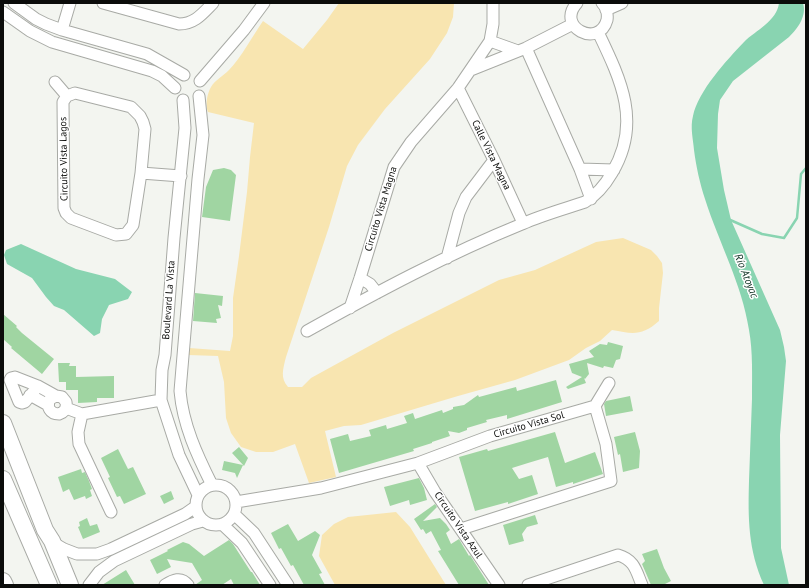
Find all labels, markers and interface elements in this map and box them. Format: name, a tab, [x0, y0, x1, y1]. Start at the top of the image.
street label: Circuito Vista Lagos	[57, 117, 71, 201]
street label: Calle Vista Magna	[469, 118, 513, 192]
street label: Circuito Vista Magna	[362, 165, 400, 253]
water label: Río Atoyac	[731, 252, 761, 300]
street label: Boulevard La Vista	[160, 260, 178, 340]
street label: Circuito Vista Sol	[492, 409, 566, 441]
street label: Circuito Vista Azul	[431, 489, 485, 561]

